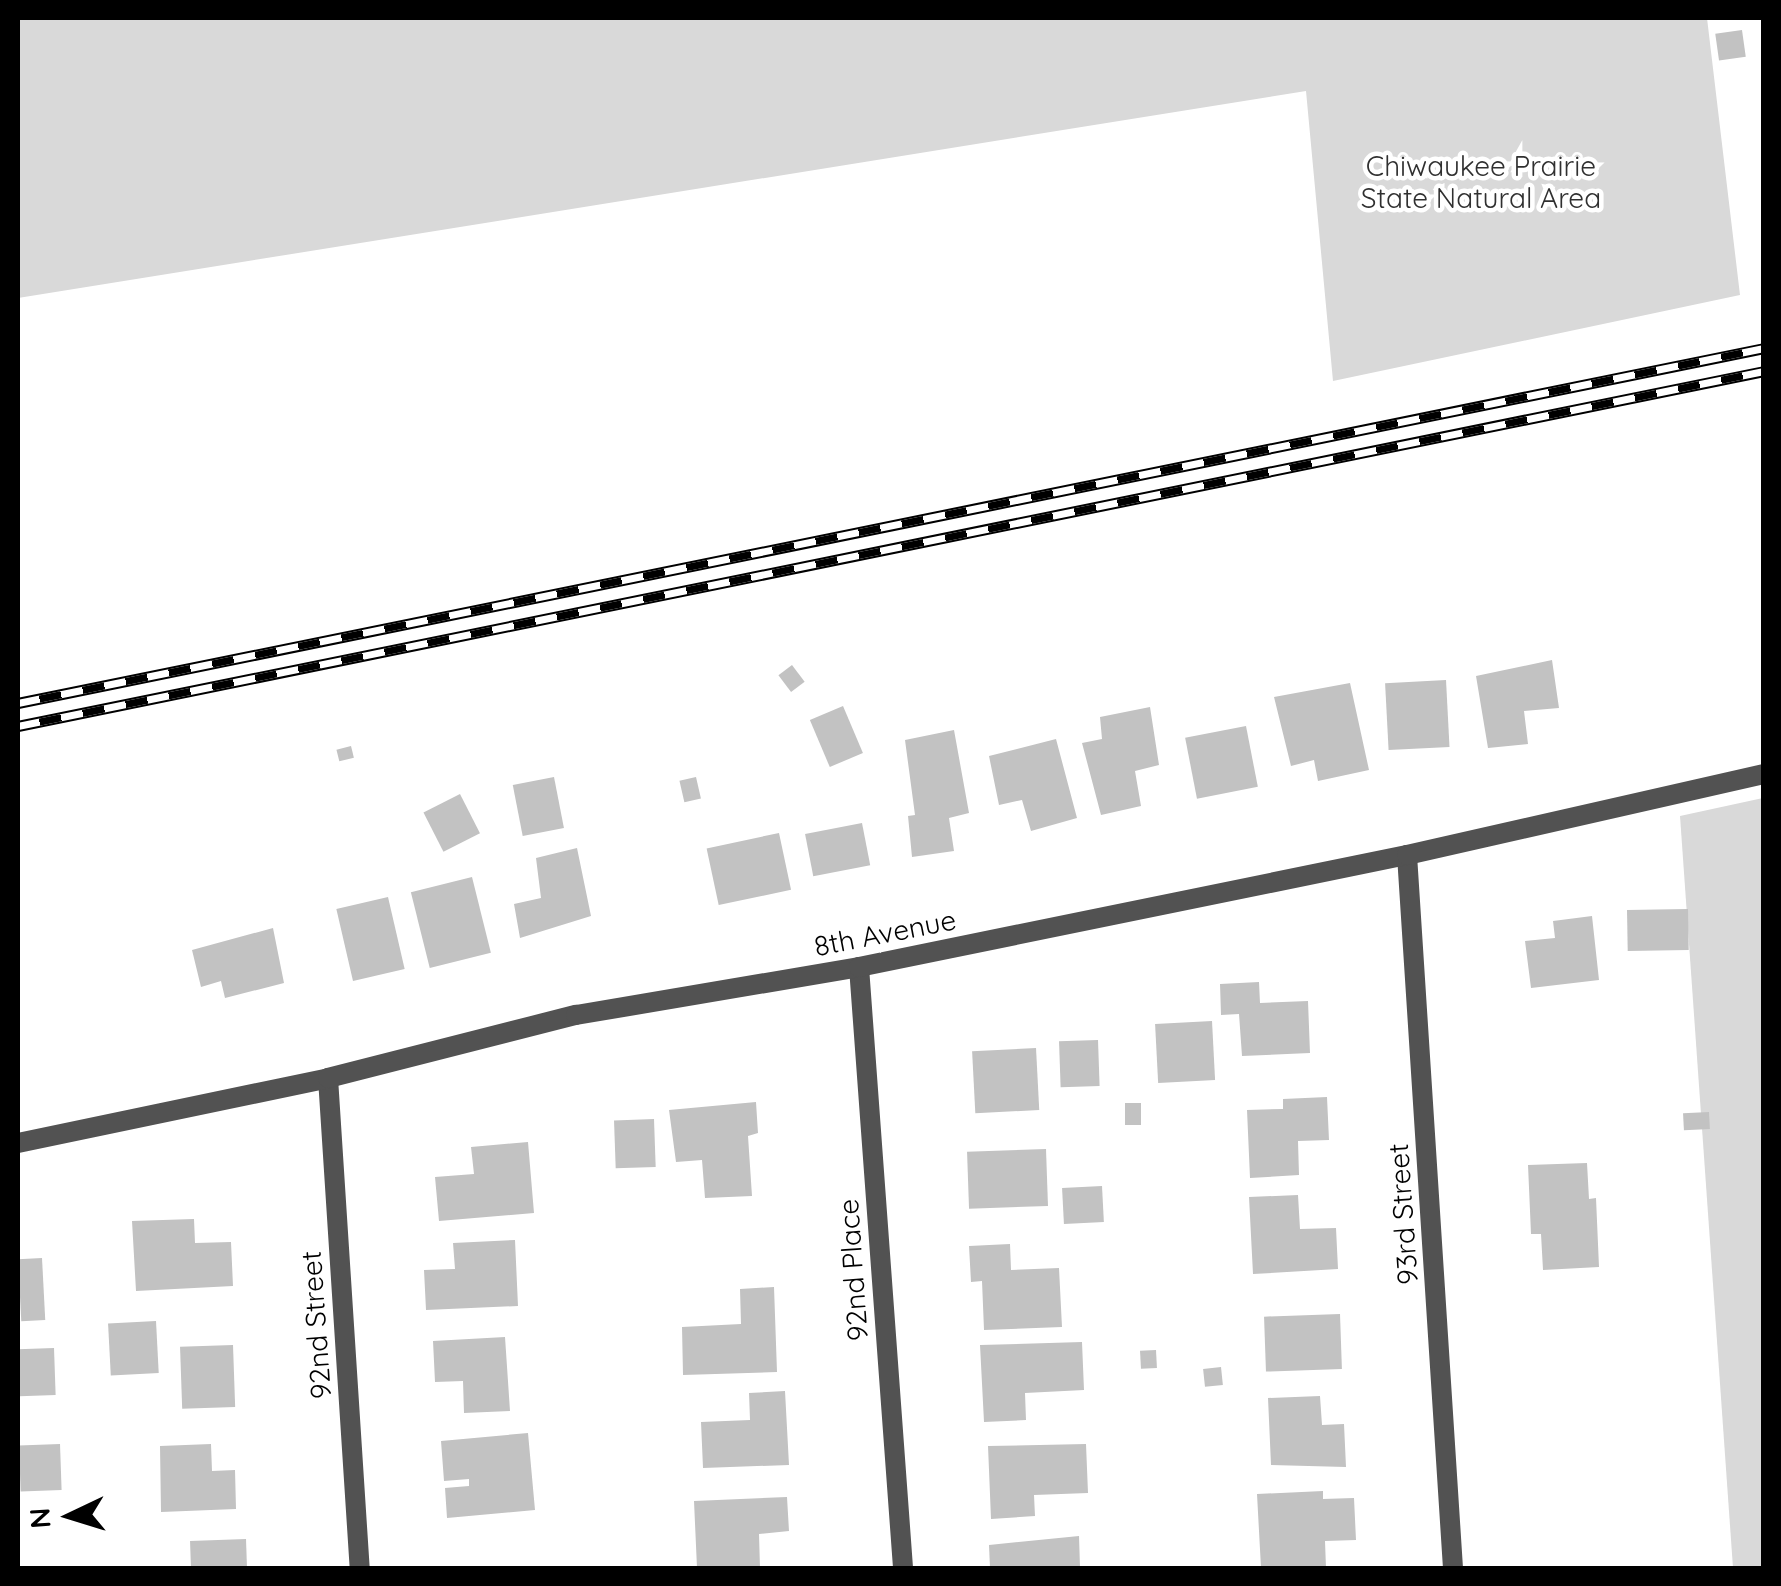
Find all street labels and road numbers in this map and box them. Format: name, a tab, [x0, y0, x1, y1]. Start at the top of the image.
street label: 8th Avenue	[811, 903, 959, 963]
street label: 93rd Street	[1381, 1142, 1425, 1286]
street label: 92nd Place	[831, 1198, 875, 1342]
street label: 92nd Street	[294, 1250, 338, 1400]

